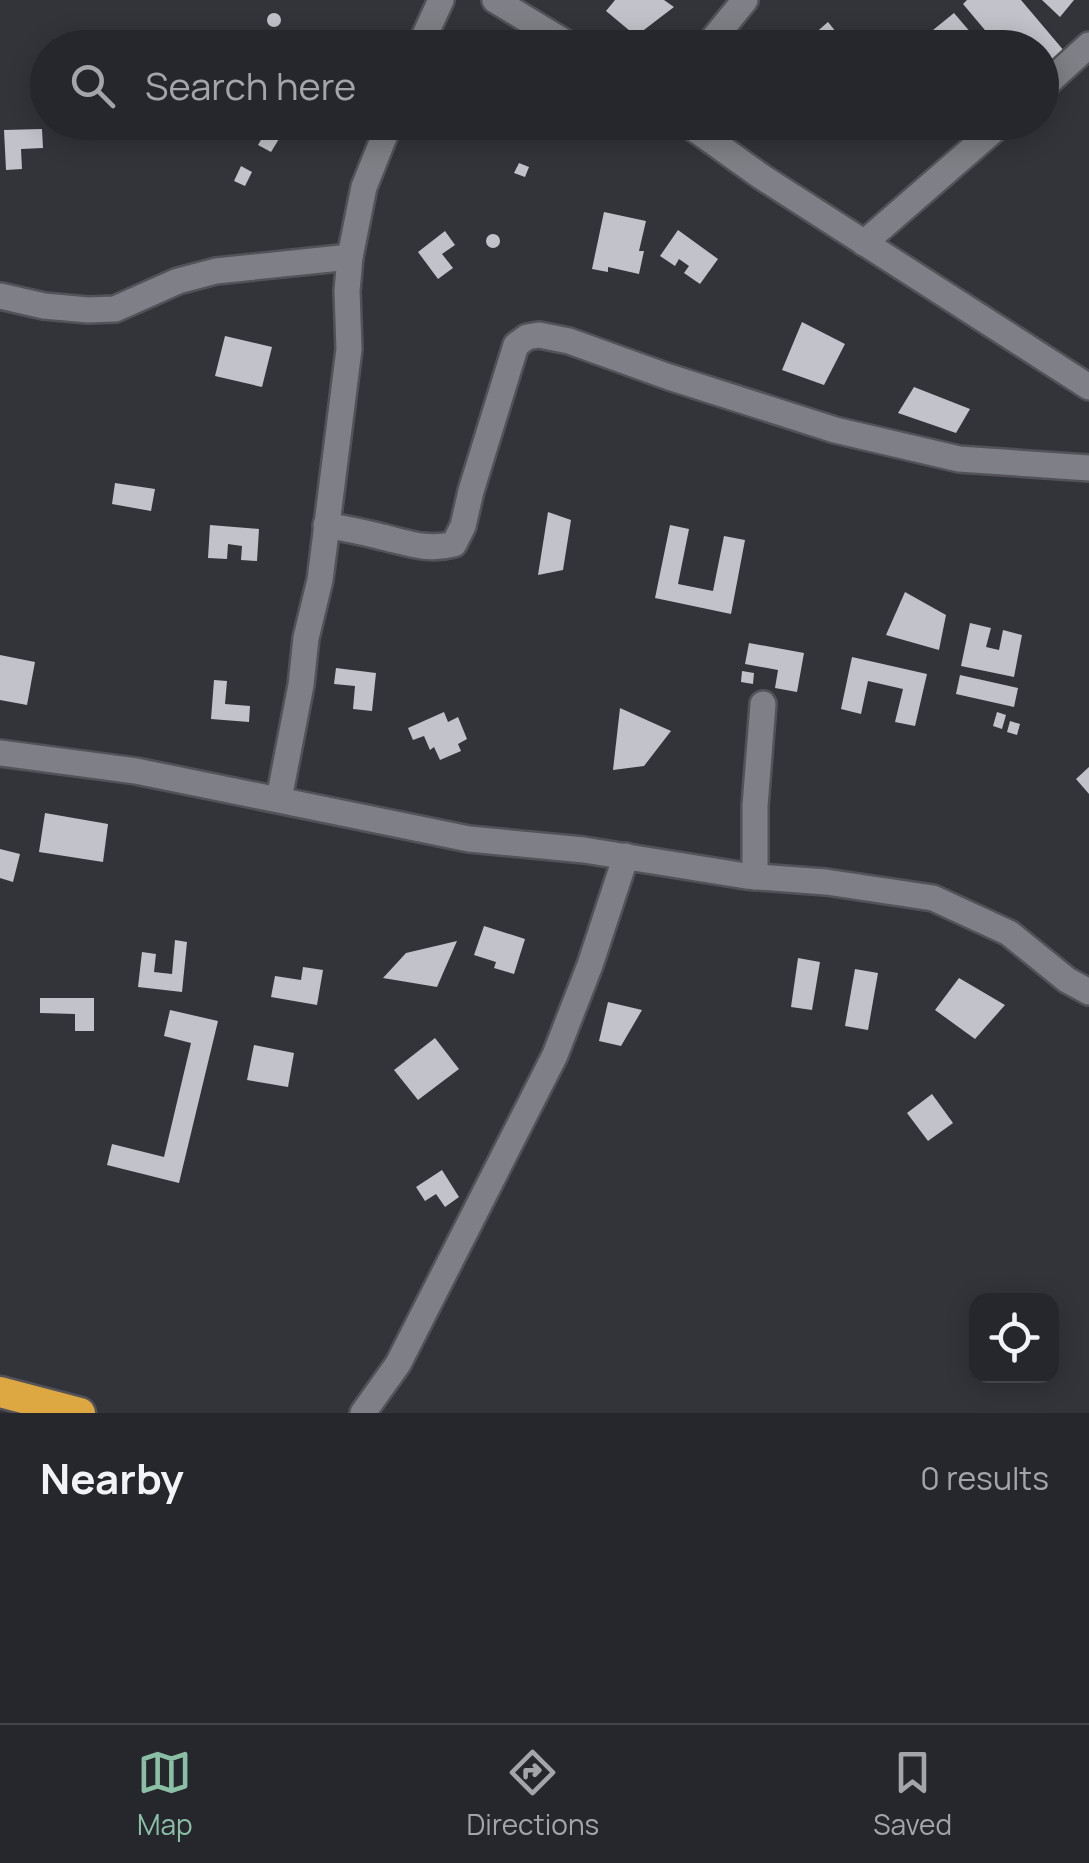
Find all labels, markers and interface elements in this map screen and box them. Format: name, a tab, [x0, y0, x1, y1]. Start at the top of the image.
search box	[30, 30, 1059, 140]
icon: search	[65, 58, 120, 113]
text: Search here	[145, 59, 356, 111]
map controls	[969, 1293, 1059, 1383]
button: locate	[969, 1293, 1059, 1383]
text: Nearby	[40, 1449, 184, 1507]
text: 0 results	[920, 1456, 1049, 1500]
tab: Map	[137, 1745, 193, 1843]
tab: Directions	[467, 1745, 599, 1843]
tab: Saved	[873, 1745, 952, 1843]

